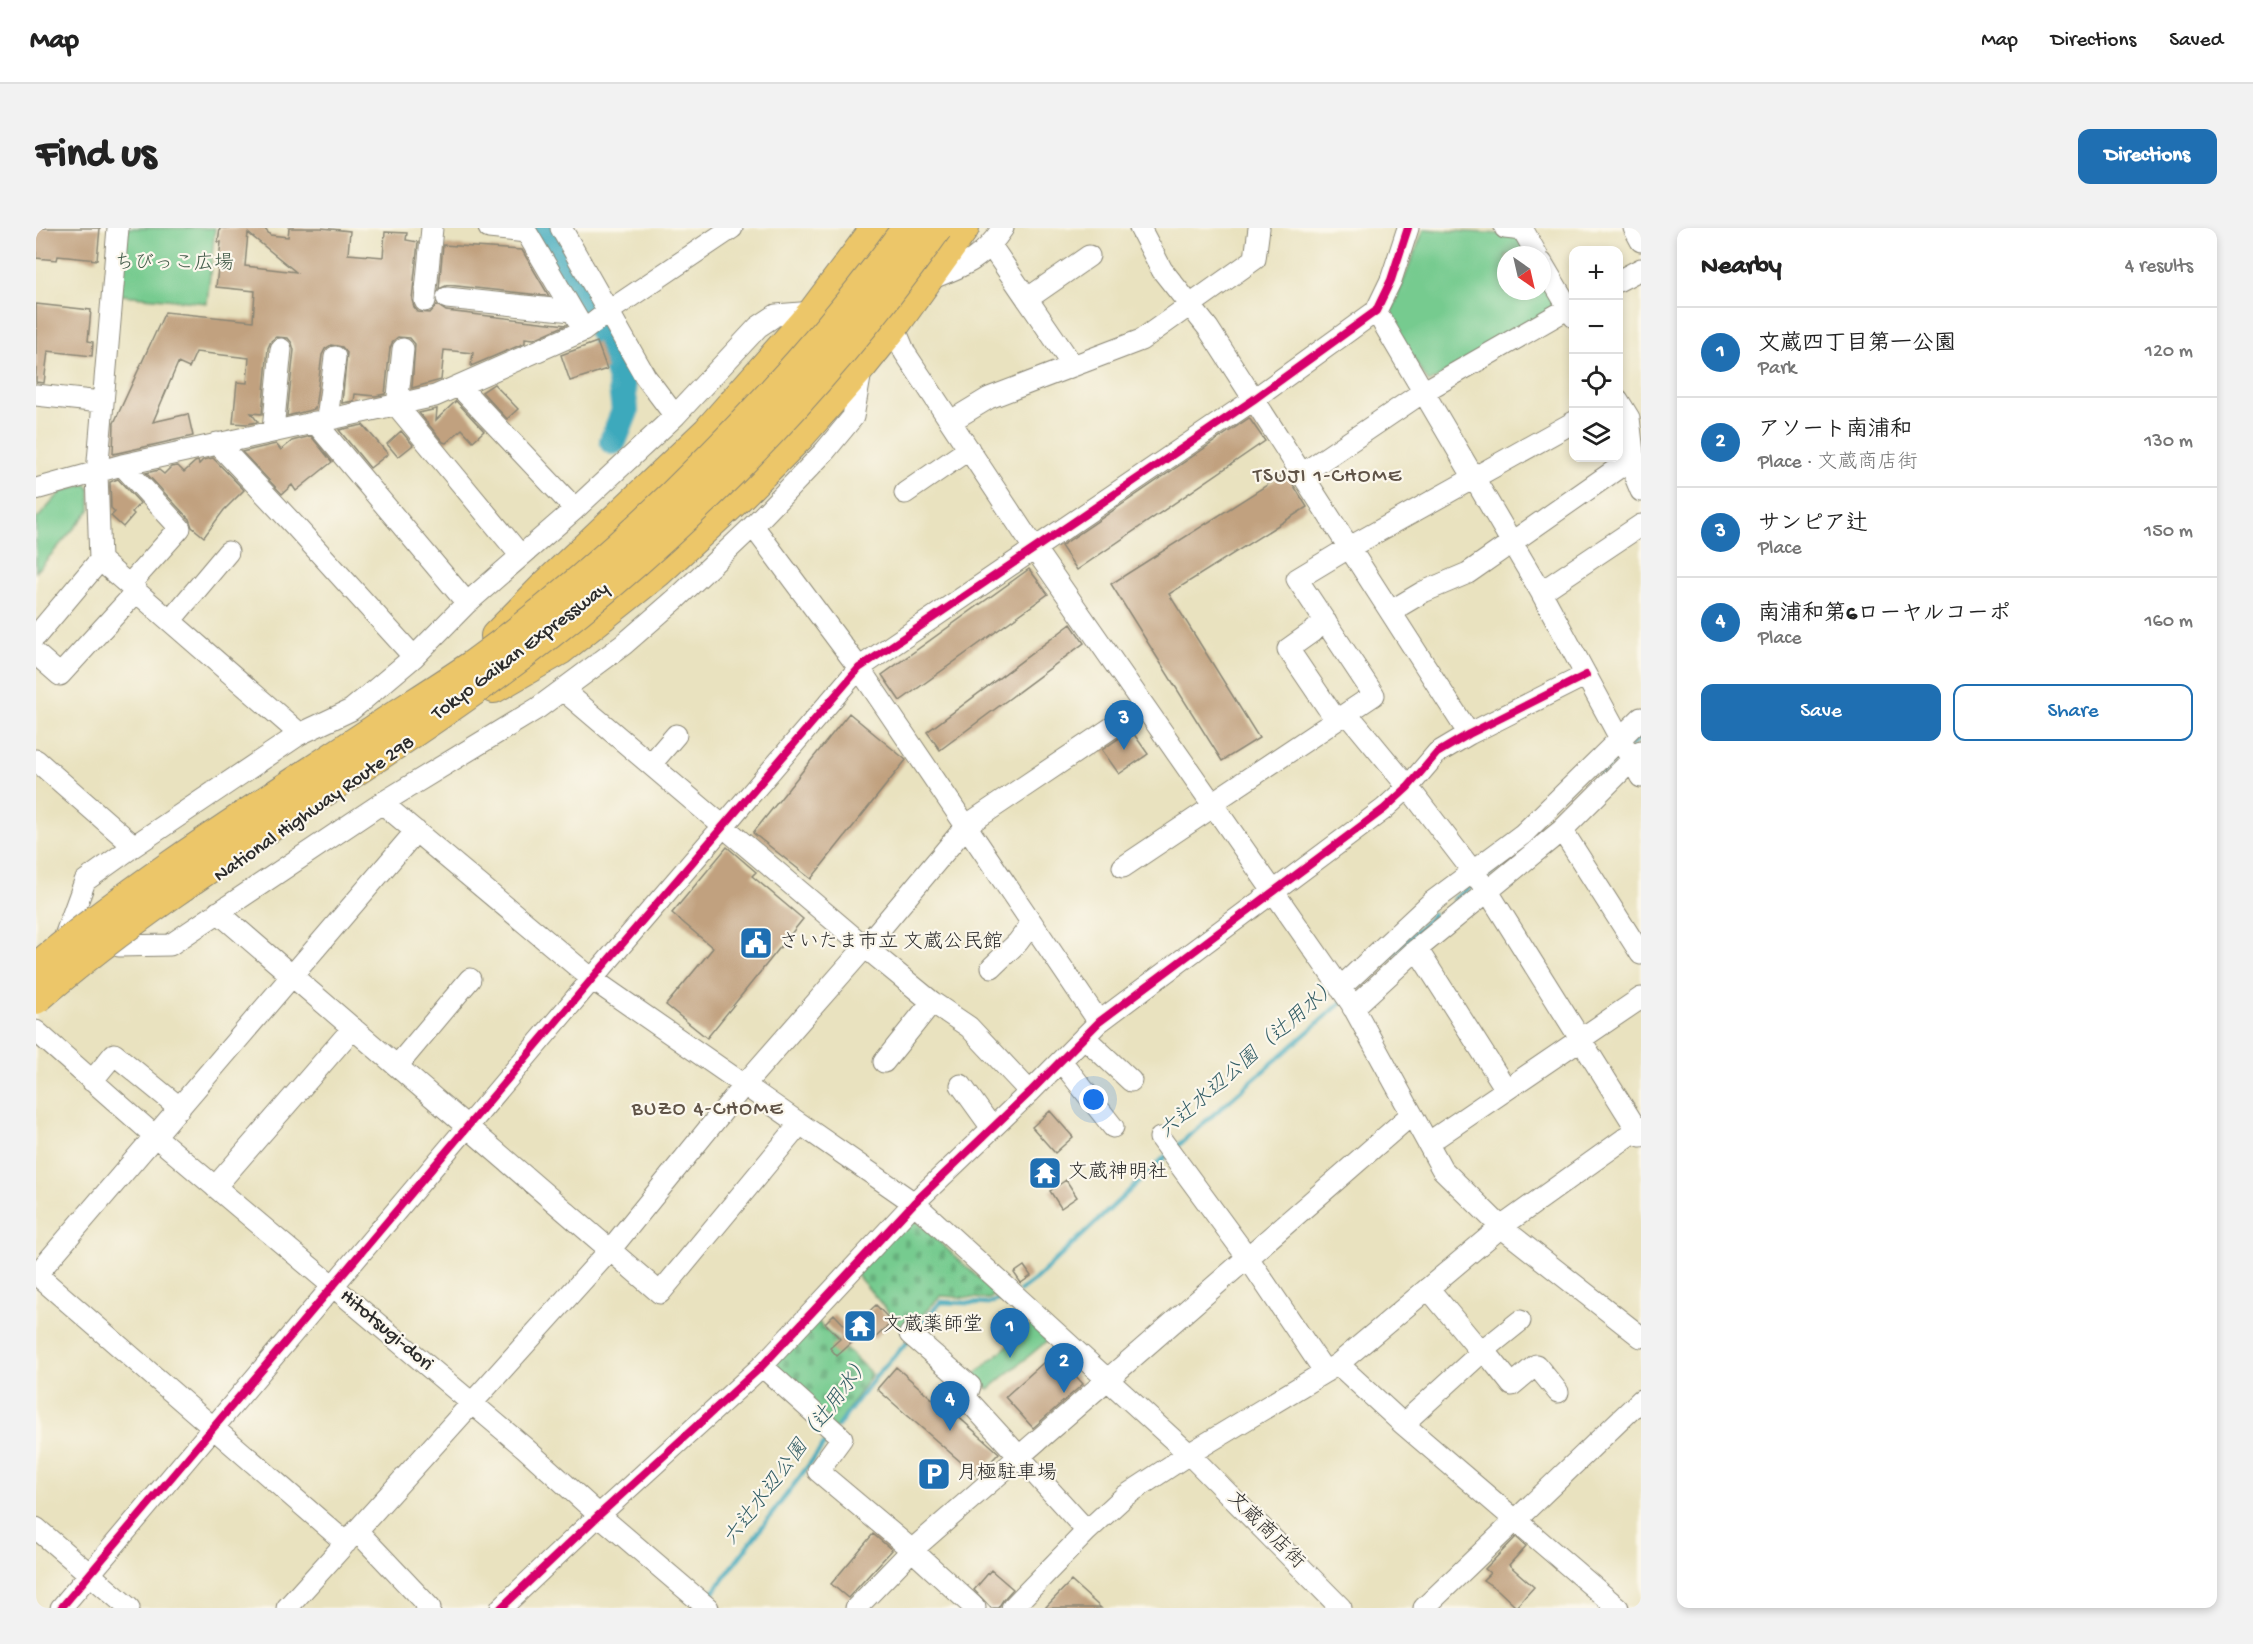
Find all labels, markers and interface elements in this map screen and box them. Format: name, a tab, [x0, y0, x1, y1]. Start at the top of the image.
text: Map	[30, 25, 79, 58]
text: Map	[1981, 29, 2018, 54]
text: Directions	[2051, 29, 2136, 54]
text: Saved	[2169, 29, 2223, 54]
button: Directions	[2078, 129, 2217, 184]
text: Find us	[36, 132, 156, 181]
north arrow	[1497, 246, 1551, 300]
map controls	[1569, 246, 1623, 462]
button: +	[1569, 246, 1623, 300]
park label: ちびっこ広場	[114, 252, 234, 276]
text: Nearby	[1701, 252, 1782, 283]
text: 4 results	[2125, 256, 2193, 279]
button: −	[1569, 300, 1623, 354]
text: 文蔵四丁目第一公園	[1758, 332, 1956, 358]
text: 1	[1716, 341, 1725, 364]
text: 120 m	[2145, 341, 2193, 364]
button: locate	[1569, 354, 1623, 408]
text: Park	[1758, 358, 1796, 381]
button: layers	[1569, 408, 1623, 462]
text: アソート南浦和	[1758, 418, 1912, 444]
text: 2	[1716, 431, 1725, 454]
text: 130 m	[2144, 431, 2193, 454]
text: Place · 文蔵商店街	[1758, 452, 1917, 475]
district label: TSUJI 1-CHOME	[1252, 465, 1403, 490]
text: サンピア辻	[1758, 512, 1868, 538]
text: 3	[1715, 521, 1726, 544]
text: 150 m	[2144, 521, 2193, 544]
text: Place	[1758, 538, 1802, 561]
street label: Tokyo Gaikan Expressway	[427, 578, 614, 727]
text: 南浦和第6ローヤルコーポ	[1758, 602, 2011, 628]
text: 4	[1716, 611, 1725, 634]
text: 160 m	[2144, 611, 2193, 634]
text: Place	[1758, 628, 1802, 651]
button: Save	[1701, 684, 1941, 741]
button: Share	[1953, 684, 2193, 741]
pin: 3	[1104, 700, 1144, 750]
street label: National Highway Route 298	[210, 732, 420, 888]
public building icon: さいたま市立 文蔵公民館	[738, 925, 774, 961]
place label: さいたま市立 文蔵公民館	[779, 930, 1003, 955]
water label: 六辻水辺公園（辻用水）	[1153, 973, 1345, 1145]
your location	[1079, 1085, 1108, 1114]
district label: BUZO 4-CHOME	[631, 1098, 784, 1123]
temple icon: 文蔵神明社	[1027, 1155, 1063, 1191]
place label: 文蔵神明社	[1068, 1160, 1168, 1185]
street label: Hitotsugi-dori	[335, 1285, 437, 1377]
temple icon: 文蔵薬師堂	[842, 1308, 878, 1344]
pin: 1	[990, 1308, 1030, 1358]
place label: 文蔵薬師堂	[883, 1313, 983, 1338]
pin: 2	[1044, 1344, 1084, 1393]
water label: 六辻水辺公園（辻用水）	[718, 1351, 878, 1552]
pin: 4	[930, 1382, 970, 1431]
parking icon: 月極駐車場	[916, 1456, 952, 1492]
place label: 月極駐車場	[957, 1461, 1057, 1486]
street label: 文蔵商店街	[1222, 1486, 1310, 1574]

